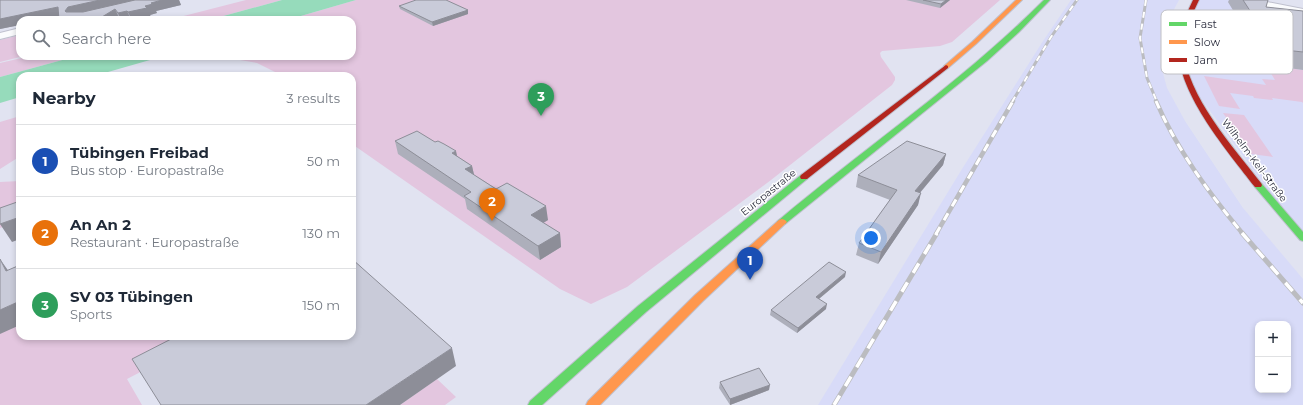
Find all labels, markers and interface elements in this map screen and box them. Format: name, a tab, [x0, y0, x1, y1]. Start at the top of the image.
legend	[1161, 10, 1293, 74]
search box	[16, 16, 356, 60]
text: Fast	[1194, 17, 1218, 31]
icon: search	[30, 27, 52, 49]
text: Search here	[62, 29, 151, 48]
text: Slow	[1194, 35, 1220, 49]
text: Jam	[1193, 53, 1218, 67]
pin: 3	[528, 83, 554, 116]
text: Nearby	[32, 88, 96, 108]
text: 3 results	[286, 90, 340, 106]
street label: Wilhelm-Keil-Straße	[1219, 116, 1290, 204]
text: Tübingen Freibad	[70, 143, 209, 162]
text: 1	[42, 153, 48, 169]
text: 50 m	[307, 153, 340, 169]
text: Bus stop · Europastraße	[70, 162, 224, 178]
street label: Europastraße	[738, 166, 799, 219]
pin: 2	[479, 188, 505, 221]
text: An An 2	[70, 215, 131, 234]
text: 2	[41, 225, 49, 241]
text: 130 m	[302, 225, 340, 241]
your location	[861, 228, 881, 248]
text: Restaurant · Europastraße	[70, 234, 239, 250]
pin: 1	[737, 247, 763, 280]
text: SV 03 Tübingen	[70, 287, 193, 306]
text: 3	[41, 297, 49, 313]
text: 150 m	[302, 297, 340, 313]
text: Sports	[70, 306, 112, 322]
map controls	[1255, 321, 1291, 393]
button: +	[1255, 321, 1291, 357]
button: −	[1255, 357, 1291, 393]

